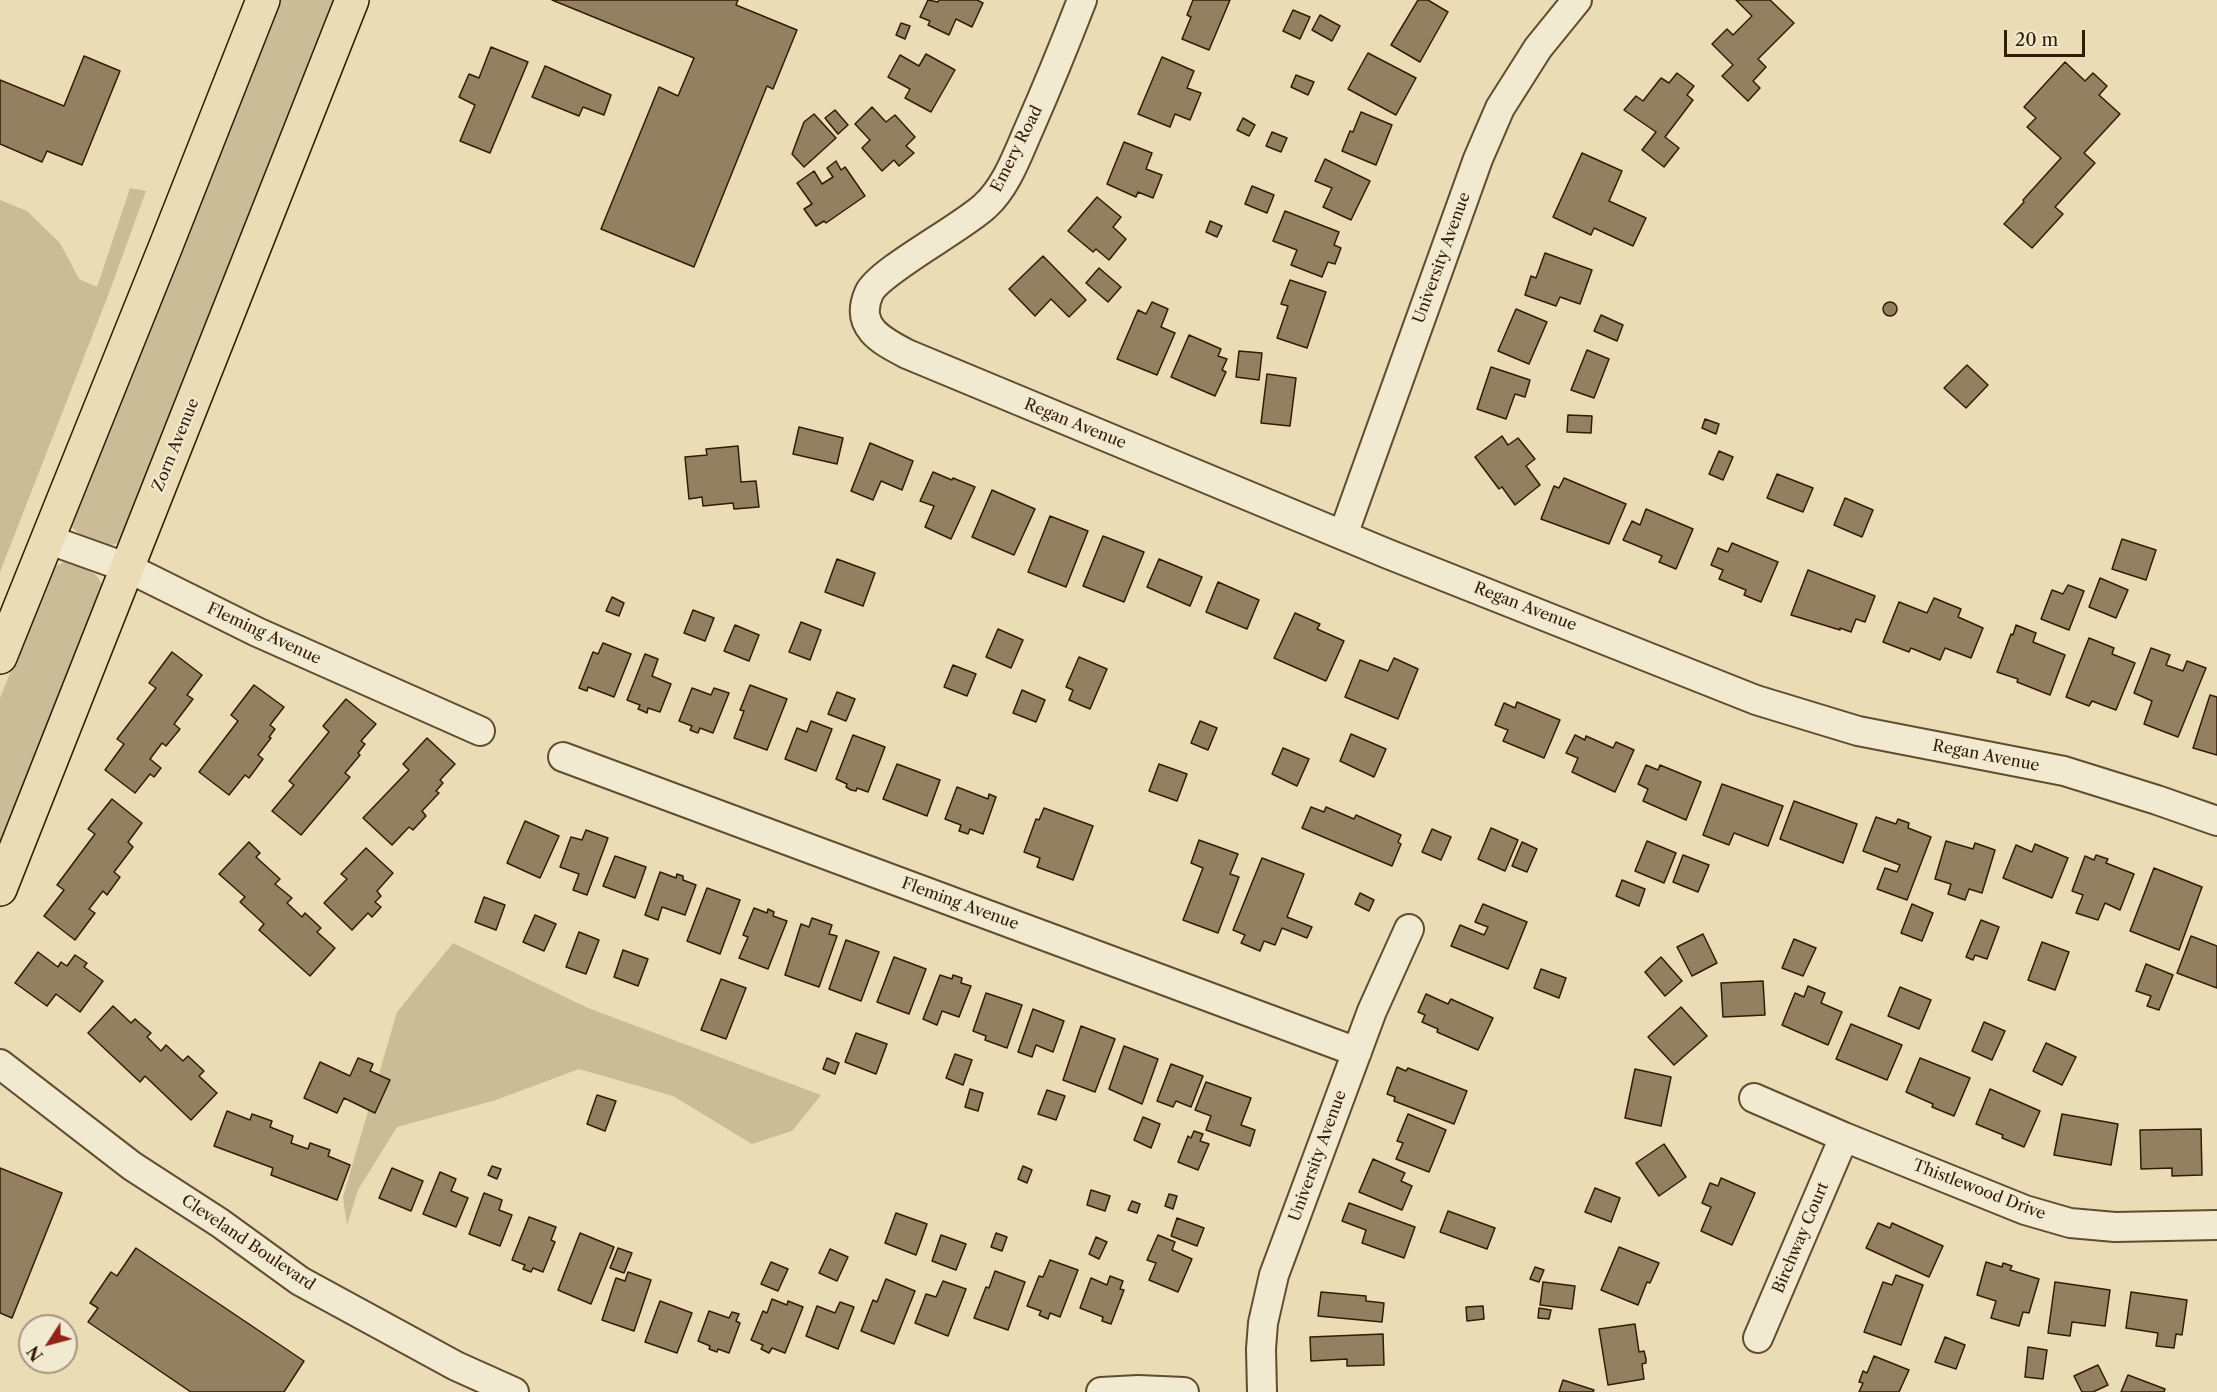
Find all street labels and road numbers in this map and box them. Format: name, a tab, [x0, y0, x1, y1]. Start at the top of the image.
street label: Emery Road	[987, 103, 1047, 195]
street label: University Avenue	[1409, 190, 1475, 326]
street label: Regan Avenue	[1021, 395, 1129, 453]
street label: Zorn Avenue	[149, 396, 203, 494]
street label: Regan Avenue	[1471, 579, 1579, 635]
street label: Fleming Avenue	[204, 599, 324, 669]
street label: Regan Avenue	[1931, 736, 2041, 776]
street label: Fleming Avenue	[899, 874, 1021, 934]
street label: University Avenue	[1285, 1088, 1351, 1224]
street label: Thistlewood Drive	[1910, 1156, 2048, 1224]
street label: Birchway Court	[1769, 1180, 1833, 1296]
street label: Cleveland Boulevard	[177, 1191, 319, 1295]

